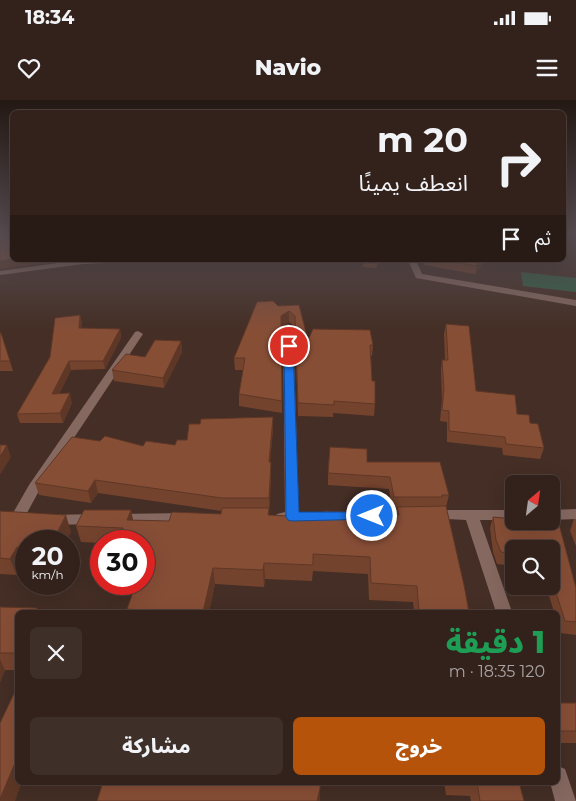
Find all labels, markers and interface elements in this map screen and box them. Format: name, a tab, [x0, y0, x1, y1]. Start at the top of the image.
text: 18:34	[25, 6, 74, 29]
icon: heart	[15, 54, 43, 82]
text: Navio	[255, 54, 321, 81]
icon: menu	[533, 54, 561, 82]
text: 20 m	[377, 118, 468, 161]
icon: right	[486, 130, 551, 195]
text: انعطف يمينًا	[358, 170, 468, 197]
icon: arrive	[497, 225, 525, 253]
text: ثم	[535, 227, 551, 250]
pin	[268, 325, 310, 367]
icon: arrive	[275, 332, 303, 360]
north arrow	[505, 475, 560, 530]
map controls	[505, 475, 560, 595]
position arrow	[345, 489, 397, 541]
speed limit sign: 30	[90, 530, 155, 595]
button: search	[505, 540, 560, 595]
text: 20	[32, 541, 63, 571]
text: km/h	[31, 567, 64, 582]
text: 1 دقيقة	[446, 624, 545, 661]
button: close	[30, 627, 82, 679]
text: 120 m · 18:35	[449, 662, 545, 681]
button: مشاركة	[30, 717, 283, 775]
button: خروج	[293, 717, 545, 775]

